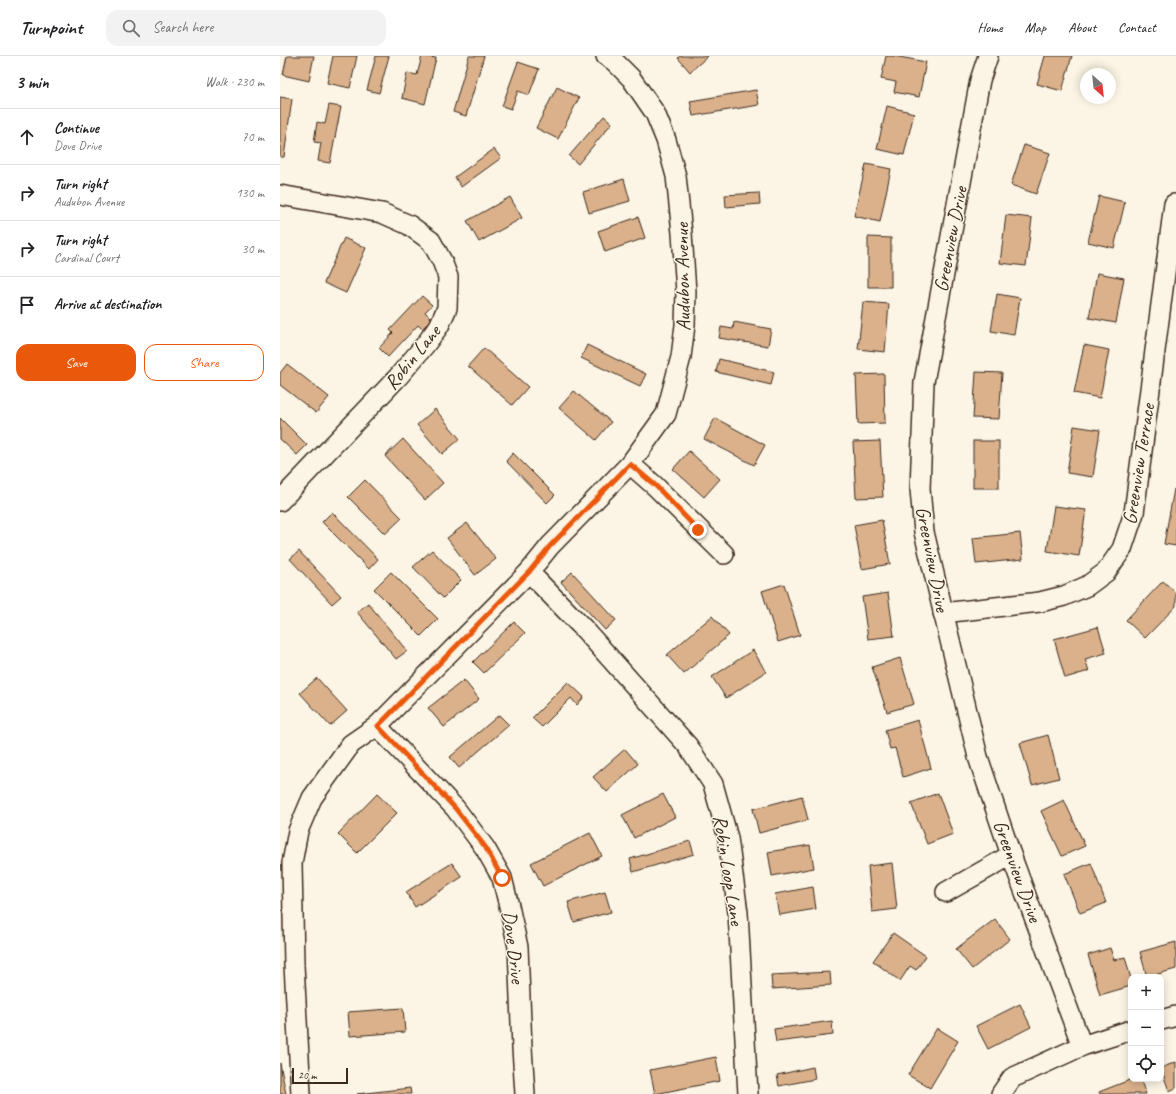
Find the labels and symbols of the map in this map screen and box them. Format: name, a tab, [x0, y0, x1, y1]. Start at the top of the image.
north arrow	[1080, 68, 1116, 104]
street label: Greenview Drive	[928, 183, 973, 294]
street label: Audubon Avenue	[669, 221, 696, 331]
street label: Robin Lane	[379, 319, 447, 395]
street label: Greenview Terrace	[1117, 401, 1161, 526]
street label: Greenview Drive	[910, 504, 955, 615]
route end	[689, 521, 707, 539]
street label: Robin Loop Lane	[707, 813, 750, 928]
street label: Greenview Drive	[988, 817, 1048, 927]
route start	[493, 869, 511, 887]
street label: Dove Drive	[497, 910, 531, 986]
scale bar	[292, 1066, 348, 1085]

